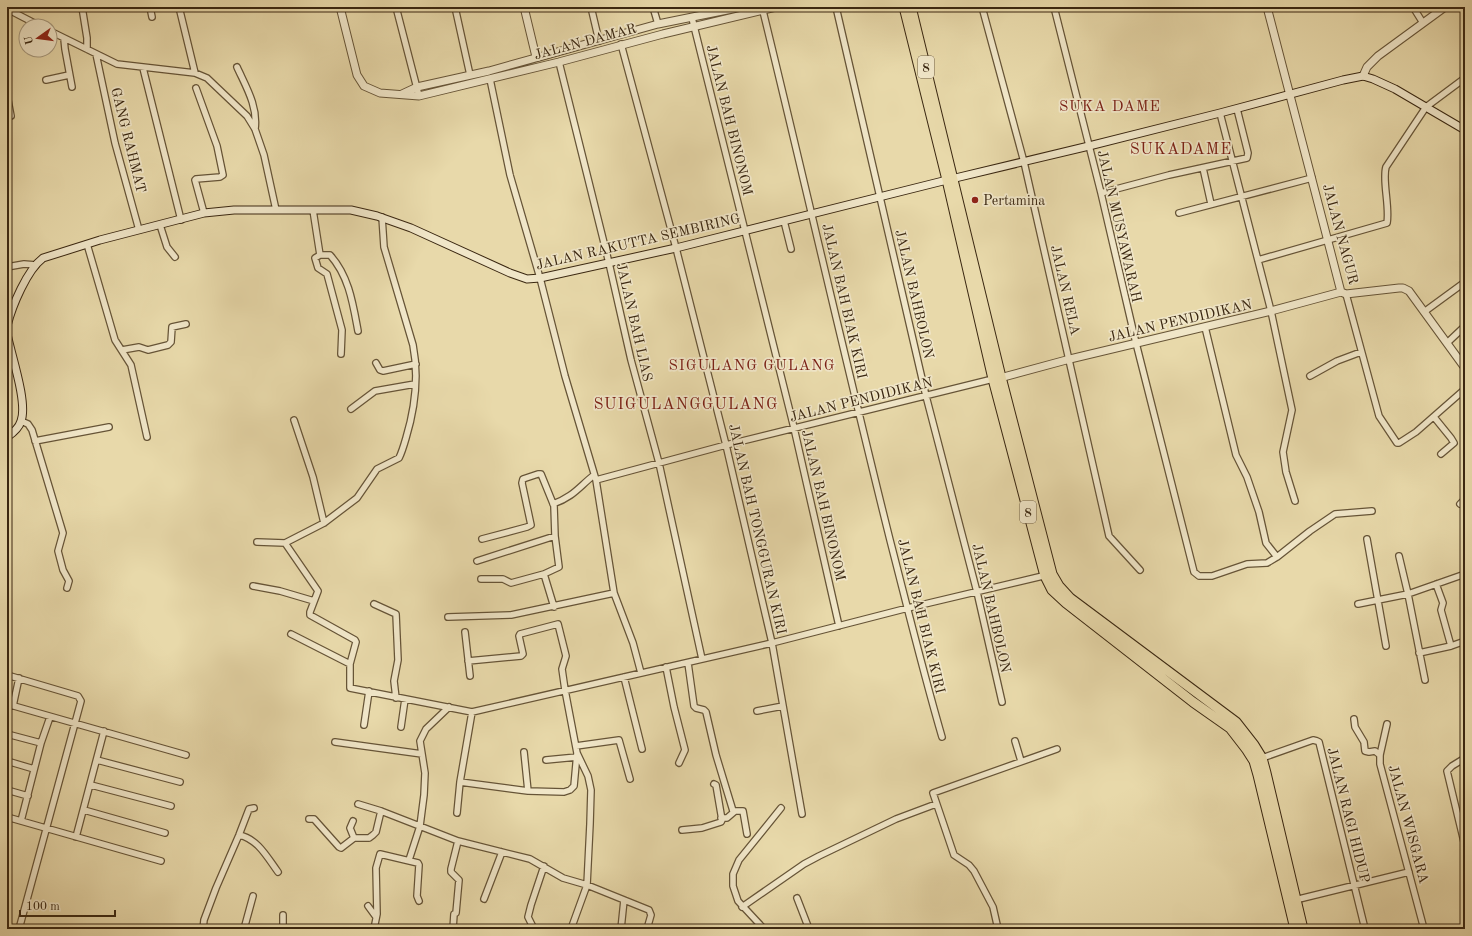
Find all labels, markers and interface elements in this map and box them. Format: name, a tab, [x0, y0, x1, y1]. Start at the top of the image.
north arrow	[18, 18, 58, 58]
street label: JALAN DAMAR	[533, 22, 638, 62]
text: U	[23, 34, 36, 46]
street label: JALAN BAH BINONOM	[703, 43, 755, 197]
road number: 8	[918, 56, 934, 78]
street label: GANG RAHMAT	[108, 86, 148, 194]
district label: SUKA DAME	[1059, 100, 1161, 115]
district label: SUKADAME	[1130, 142, 1232, 158]
street label: JALAN MUSYAWARAH	[1095, 149, 1143, 304]
street label: JALAN NAGUR	[1320, 182, 1360, 286]
place label: Pertamina	[983, 194, 1045, 208]
marker: Pertamina	[970, 195, 980, 205]
street label: JALAN RAKUTTA SEMBIRING	[535, 212, 742, 272]
street label: JALAN BAH BIAK KIRI	[819, 222, 869, 380]
street label: JALAN BAHBOLON	[892, 228, 936, 361]
street label: JALAN RELA	[1048, 244, 1082, 337]
street label: JALAN BAH LIAS	[614, 262, 654, 383]
street label: JALAN PENDIDIKAN	[1107, 298, 1254, 344]
district label: SIGULANG GULANG	[668, 359, 836, 374]
street label: JALAN PENDIDIKAN	[788, 375, 934, 425]
district label: SUIGULANGGULANG	[594, 397, 778, 413]
street label: JALAN BAH TONGGURAN KIRI	[726, 423, 788, 636]
street label: JALAN BAH BINONOM	[799, 428, 847, 583]
road number: 8	[1020, 501, 1036, 523]
street label: JALAN BAH BIAK KIRI	[895, 537, 947, 695]
street label: JALAN BAHBOLON	[969, 542, 1013, 675]
street label: JALAN RAGI HIDUP	[1324, 746, 1372, 884]
street label: JALAN WISGARA	[1385, 763, 1431, 885]
scale bar	[20, 892, 115, 918]
text: 100 m	[26, 901, 60, 913]

